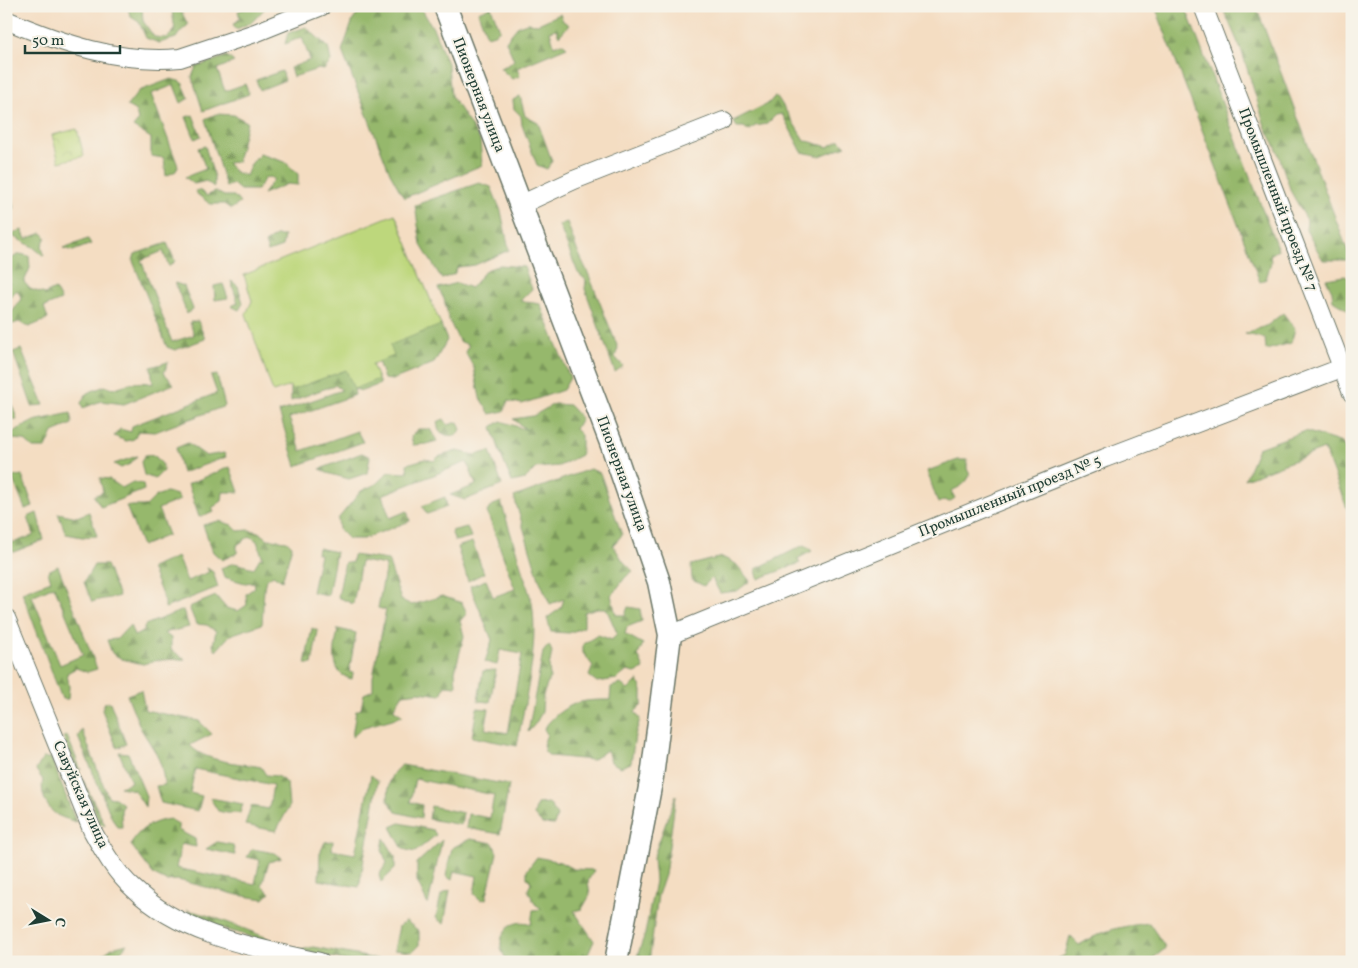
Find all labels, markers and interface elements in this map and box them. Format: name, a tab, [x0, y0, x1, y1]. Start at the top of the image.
scale bar	[25, 22, 120, 54]
text: 50 m	[32, 31, 64, 52]
street label: Пионерная улица	[446, 34, 510, 156]
street label: Промышленный проезд № 7	[1232, 105, 1322, 295]
street label: Пионерная улица	[590, 413, 652, 535]
street label: Промышленный проезд № 5	[916, 451, 1104, 543]
street label: Савуйская улица	[47, 738, 113, 852]
north arrow	[22, 896, 72, 946]
text: С	[49, 916, 69, 928]

